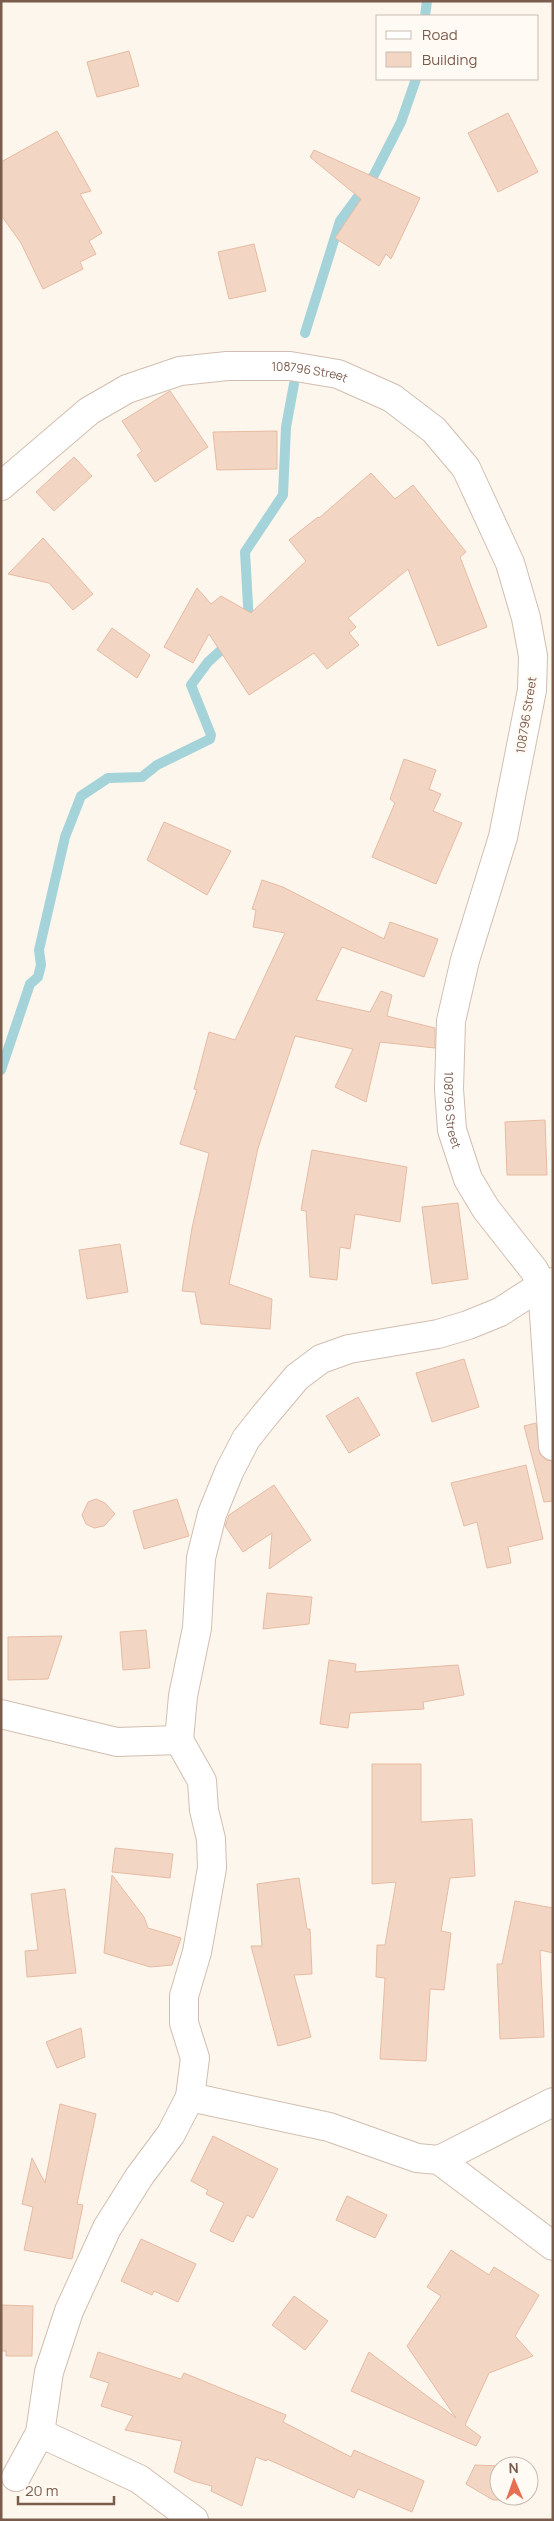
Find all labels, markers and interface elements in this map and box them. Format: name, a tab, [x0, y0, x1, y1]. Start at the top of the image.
legend	[376, 15, 539, 80]
text: Road	[422, 24, 458, 45]
text: Building	[422, 49, 477, 70]
street label: 108796 Street	[271, 358, 351, 386]
street label: 108796 Street	[512, 675, 540, 755]
street label: 108796 Street	[440, 1071, 466, 1151]
north arrow	[489, 2456, 539, 2506]
text: N	[508, 2458, 519, 2477]
scale bar	[18, 2474, 114, 2506]
text: 20 m	[25, 2480, 58, 2501]

